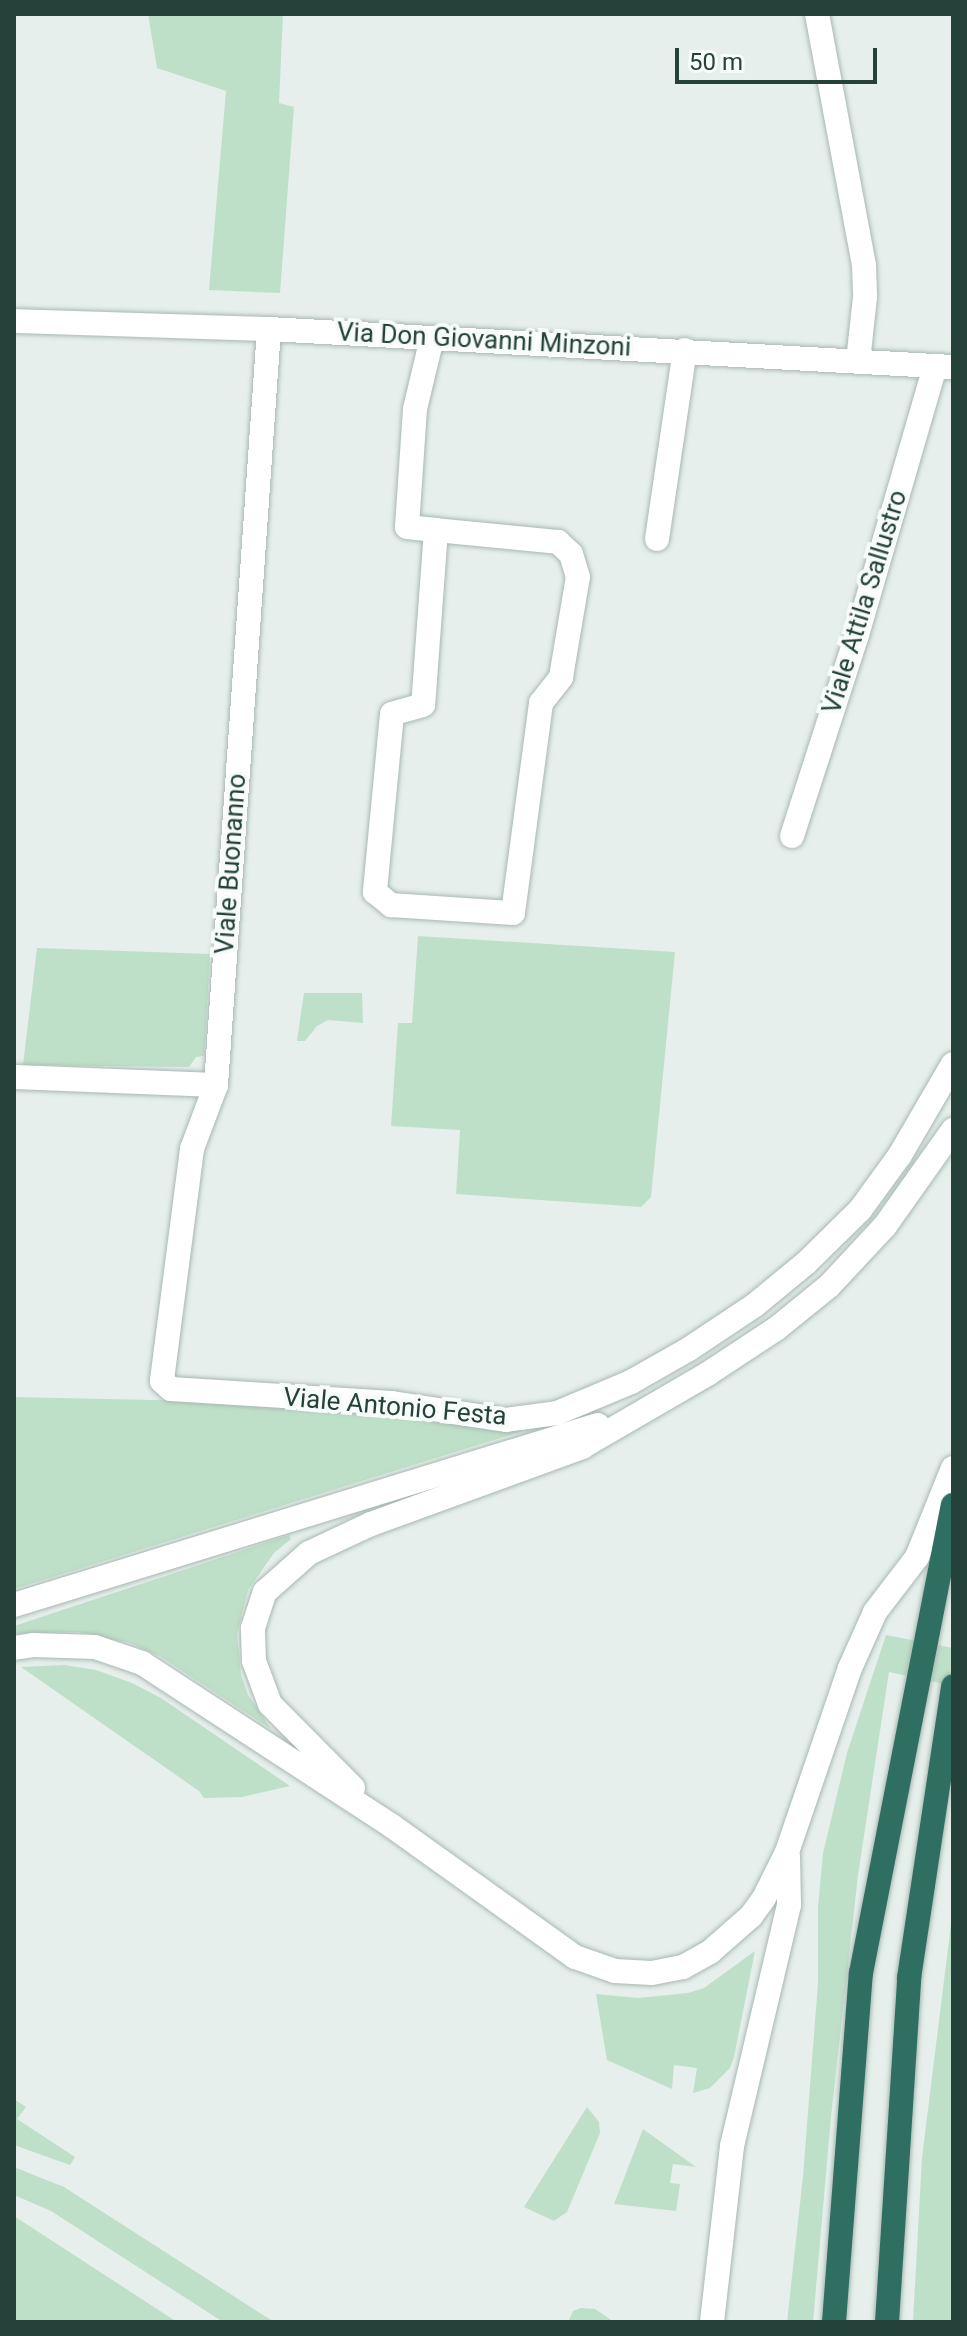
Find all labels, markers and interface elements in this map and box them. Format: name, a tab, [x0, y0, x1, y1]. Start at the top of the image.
scale bar	[679, 32, 881, 82]
text: 50 m	[689, 48, 743, 76]
street label: Via Don Giovanni Minzoni	[336, 317, 632, 363]
street label: Viale Attila Sallustro	[816, 486, 914, 718]
street label: Viale Buonanno	[209, 773, 253, 955]
street label: Viale Antonio Festa	[282, 1382, 508, 1432]

